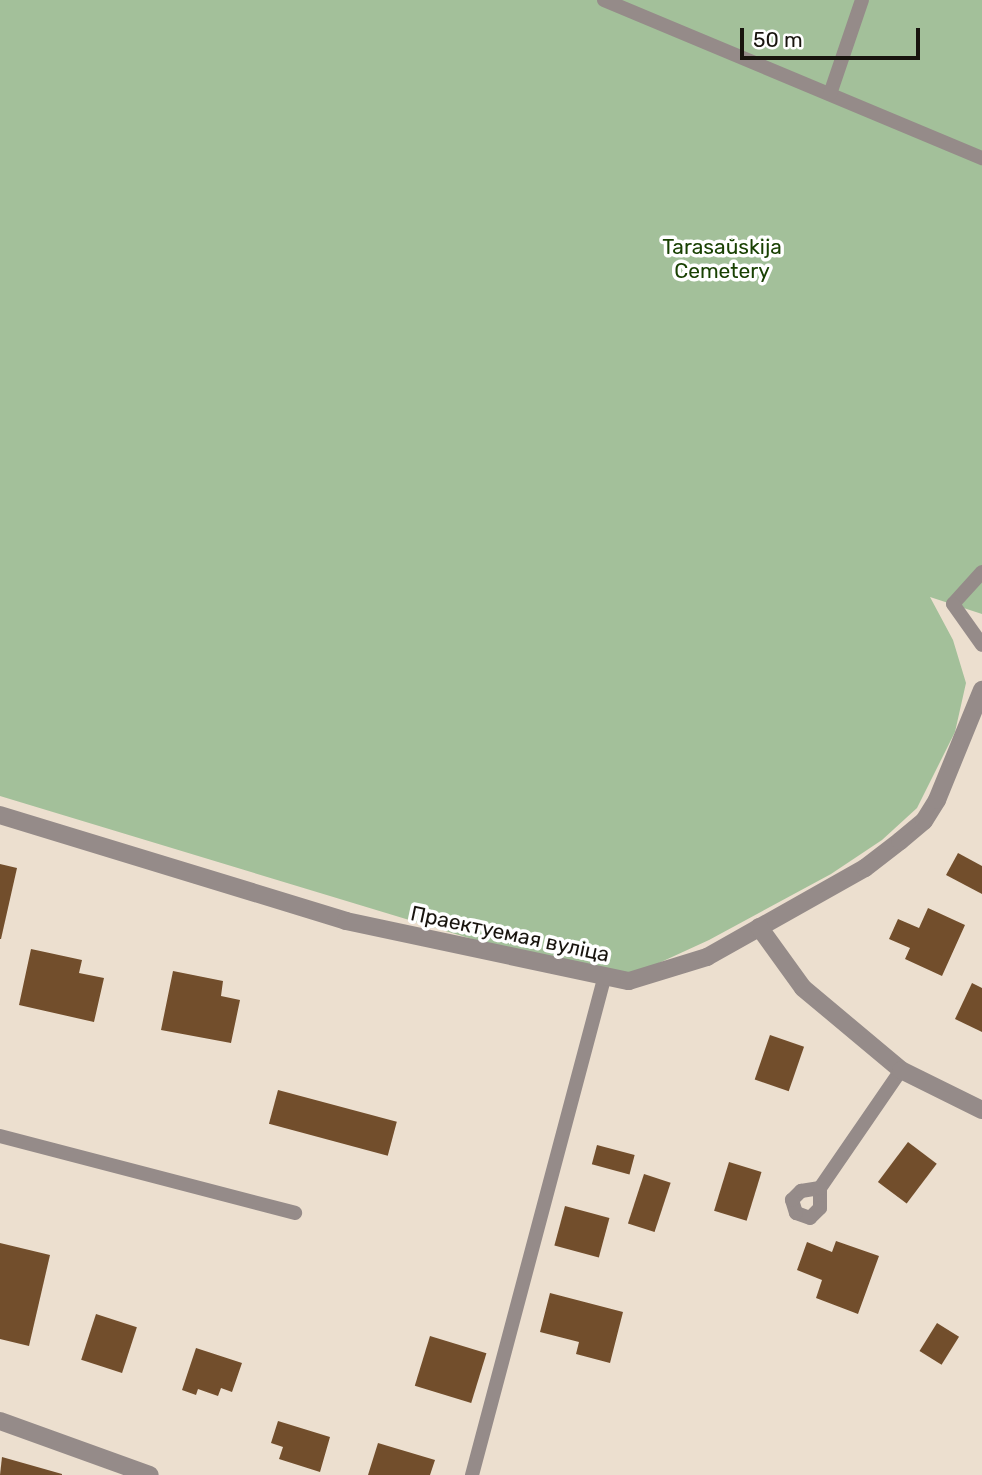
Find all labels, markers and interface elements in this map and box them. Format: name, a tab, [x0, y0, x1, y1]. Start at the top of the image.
scale bar	[744, 14, 924, 58]
text: 50 m	[753, 27, 803, 52]
park label: Tarasaŭskija Cemetery	[662, 234, 782, 284]
street label: Праектуемая вуліца	[408, 901, 612, 967]

